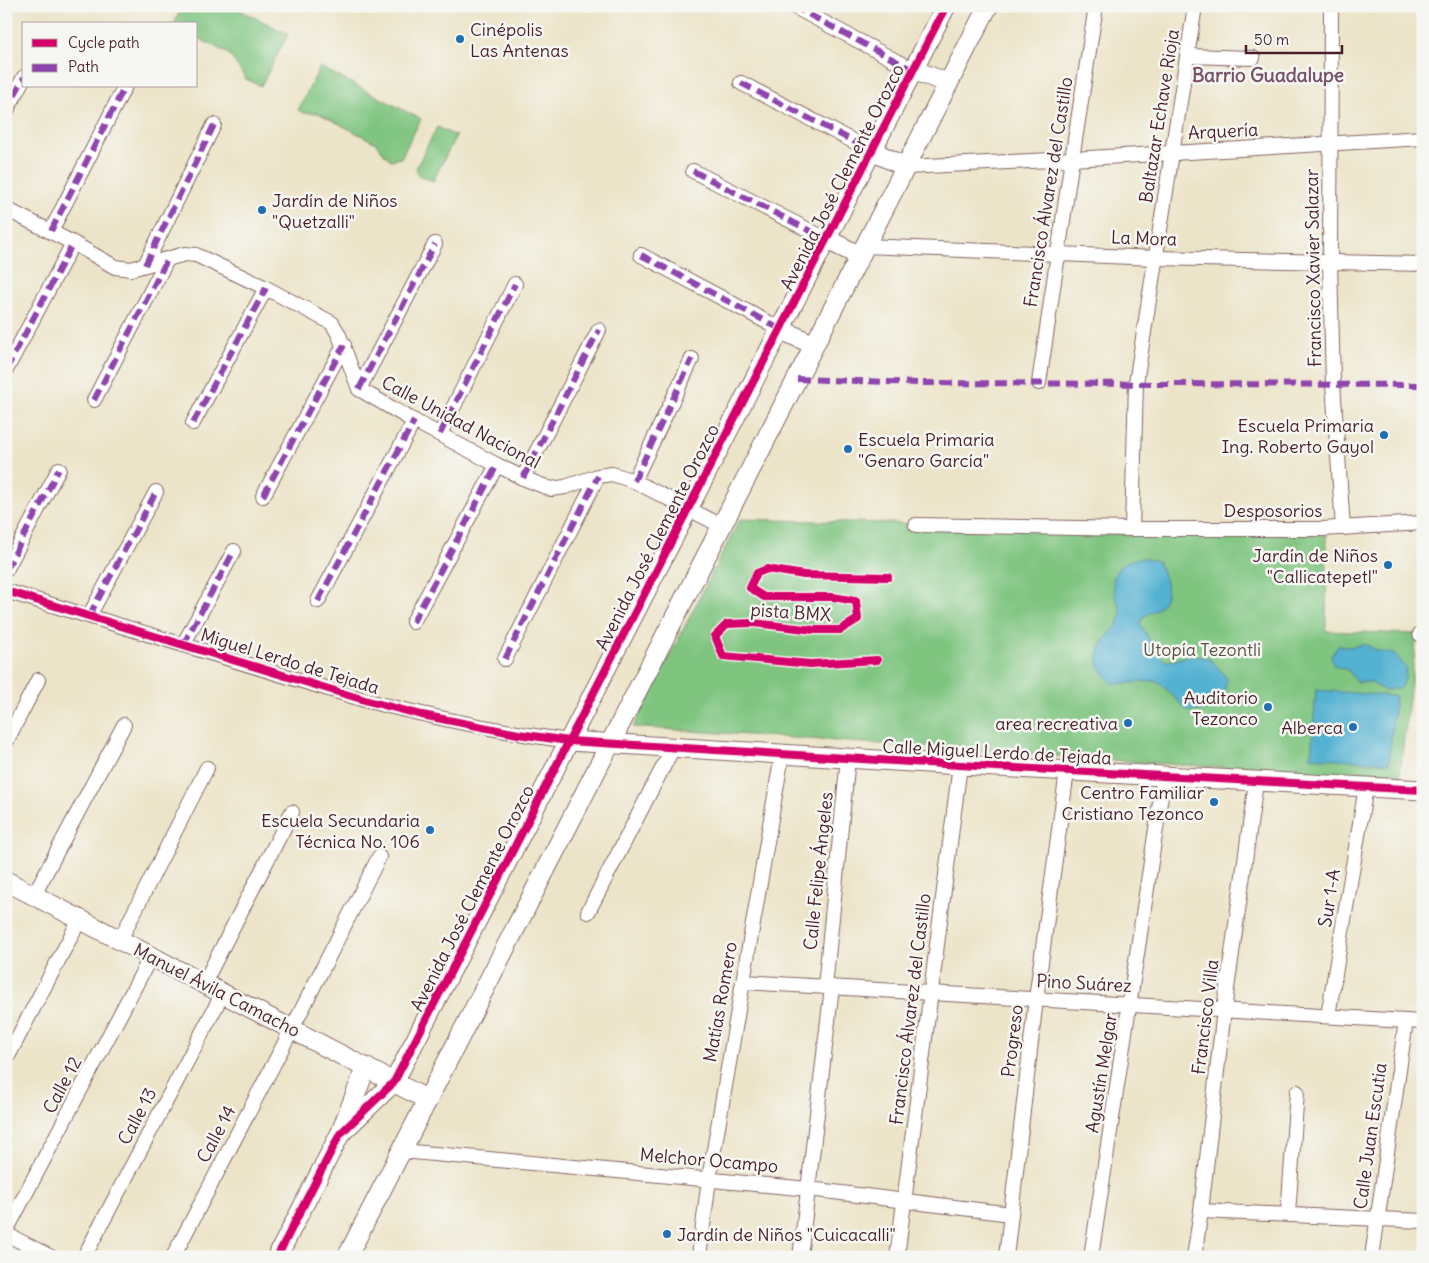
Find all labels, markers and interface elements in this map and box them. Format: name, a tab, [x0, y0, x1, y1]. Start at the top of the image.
place label: Cinépolis Las Antenas	[470, 18, 569, 62]
legend	[22, 22, 198, 88]
scale bar	[1246, 22, 1343, 54]
street label: Baltazar Echave Rioja	[1134, 28, 1184, 204]
text: 50 m	[1254, 30, 1289, 49]
text: Cycle path	[68, 33, 140, 52]
marker: Cinépolis Las Antenas	[454, 33, 466, 45]
text: Path	[68, 57, 99, 76]
street label: Avenida José Clemente Orozco	[775, 60, 909, 294]
district label: Barrio Guadalupe	[1192, 63, 1344, 87]
street label: Francisco Álvarez del Castillo	[1018, 75, 1078, 309]
street label: Arquería	[1187, 118, 1259, 144]
street label: Francisco Xavier Salazar	[1300, 168, 1326, 367]
place label: Jardín de Niños "Quetzalli"	[272, 189, 397, 233]
marker: Jardín de Niños "Quetzalli"	[256, 204, 268, 216]
street label: La Mora	[1111, 225, 1177, 251]
street label: Calle Unidad Nacional	[378, 370, 544, 474]
place label: Escuela Primaria Ing. Roberto Gayol	[1221, 414, 1374, 458]
street label: Avenida José Clemente Orozco	[590, 420, 724, 654]
place label: Escuela Primaria "Genaro García"	[858, 428, 995, 472]
marker: Escuela Primaria Ing. Roberto Gayol	[1378, 429, 1390, 441]
marker: Escuela Primaria "Genaro García"	[842, 443, 854, 455]
street label: Desposorios	[1223, 499, 1323, 522]
place label: Jardín de Niños "Callicatepetl"	[1253, 544, 1378, 588]
marker: Jardín de Niños "Callicatepetl"	[1382, 559, 1394, 571]
street label: pista BMX	[750, 598, 833, 626]
street label: Miguel Lerdo de Tejada	[198, 623, 382, 699]
park label: Utopía Tezontli	[1143, 638, 1261, 661]
place label: Auditorio Tezonco	[1184, 686, 1258, 730]
marker: Auditorio Tezonco	[1262, 701, 1274, 713]
place label: area recreativa	[995, 712, 1118, 735]
place label: Alberca	[1281, 716, 1343, 739]
marker: area recreativa	[1122, 717, 1134, 729]
marker: Alberca	[1347, 721, 1359, 733]
street label: Calle Miguel Lerdo de Tejada	[882, 735, 1112, 769]
street label: Avenida José Clemente Orozco	[405, 781, 539, 1015]
place label: Centro Familiar Cristiano Tezonco	[1062, 781, 1205, 825]
street label: Calle Felipe Ángeles	[798, 791, 838, 951]
marker: Centro Familiar Cristiano Tezonco	[1208, 796, 1220, 808]
place label: Escuela Secundaria Técnica No. 106	[261, 809, 420, 853]
marker: Escuela Secundaria Técnica No. 106	[424, 824, 436, 836]
street label: Sur 1-A	[1313, 867, 1345, 929]
street label: Francisco Álvarez del Castillo	[884, 892, 936, 1126]
street label: Manuel Ávila Camacho	[130, 938, 304, 1042]
street label: Matías Romero	[698, 940, 742, 1064]
street label: Francisco Villa	[1187, 958, 1223, 1076]
street label: Pino Suárez	[1036, 969, 1133, 997]
street label: Progreso	[996, 1003, 1028, 1079]
street label: Agustín Melgar	[1080, 1011, 1122, 1135]
street label: Calle 12	[38, 1053, 87, 1117]
street label: Calle Juan Escutia	[1348, 1061, 1392, 1211]
street label: Calle 13	[112, 1083, 162, 1149]
street label: Calle 14	[191, 1101, 241, 1167]
street label: Melchor Ocampo	[639, 1142, 779, 1178]
place label: Jardín de Niños "Cuicacalli"	[677, 1223, 896, 1246]
marker: Jardín de Niños "Cuicacalli"	[661, 1228, 673, 1240]

